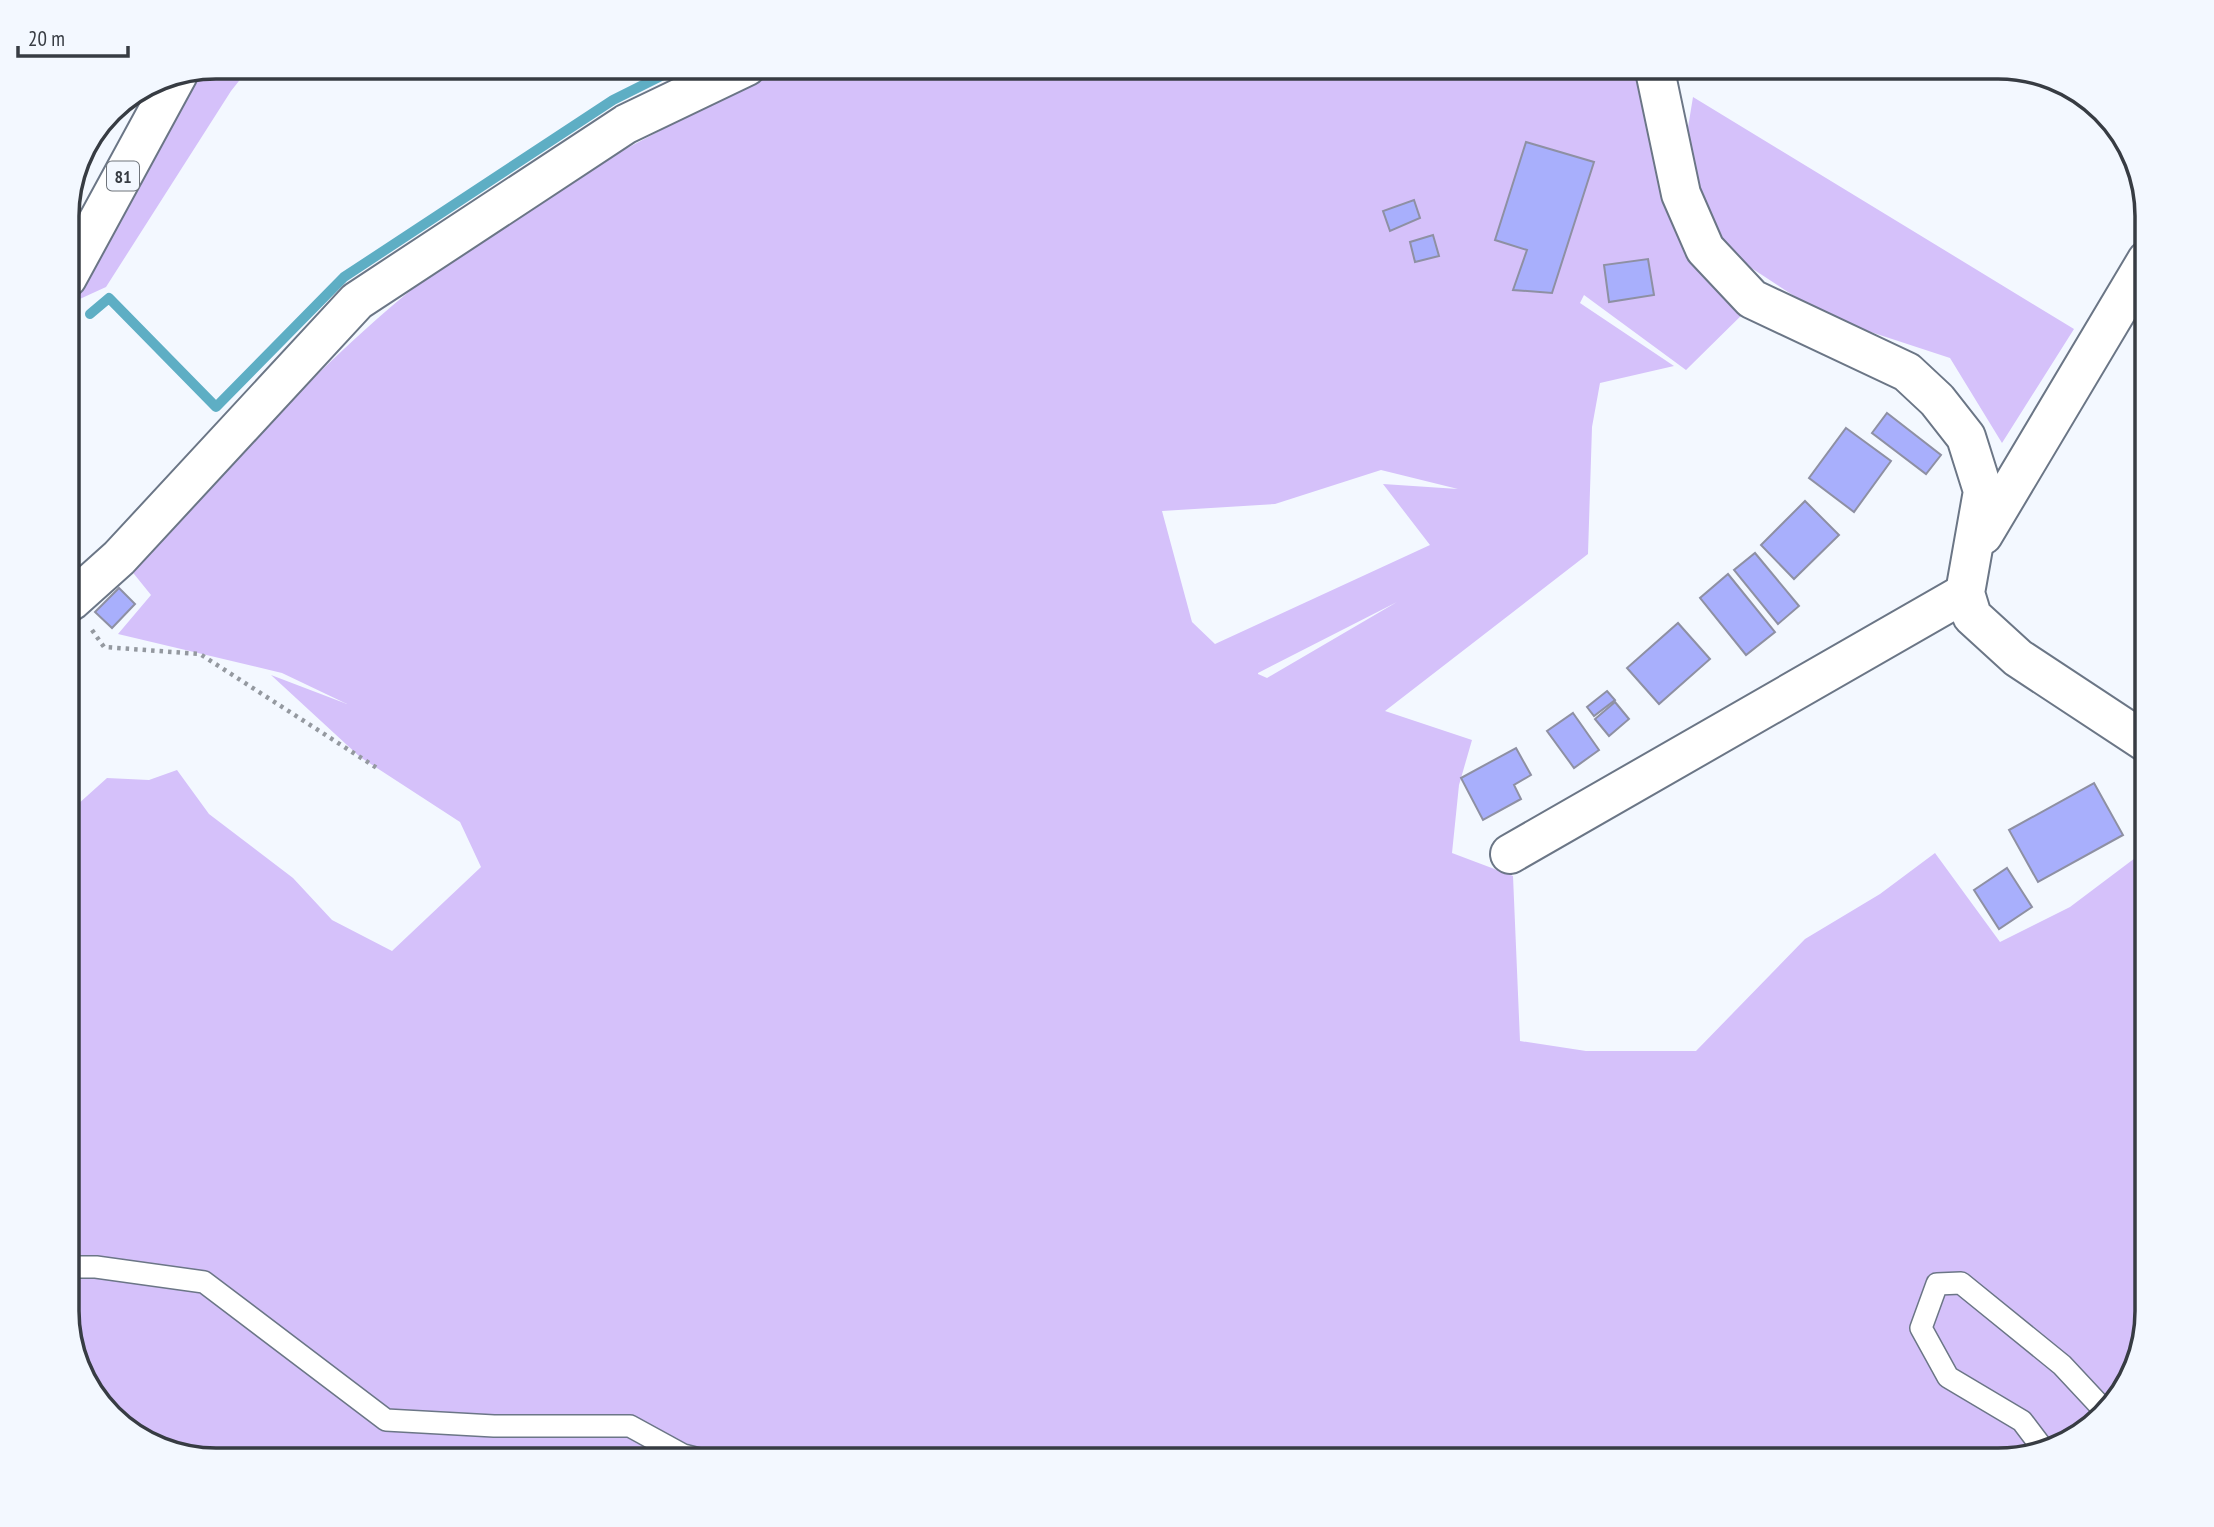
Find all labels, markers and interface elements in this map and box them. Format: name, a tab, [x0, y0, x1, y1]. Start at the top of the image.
scale bar	[18, 14, 128, 58]
text: 20 m	[28, 25, 65, 52]
road number: 81	[107, 162, 139, 190]

